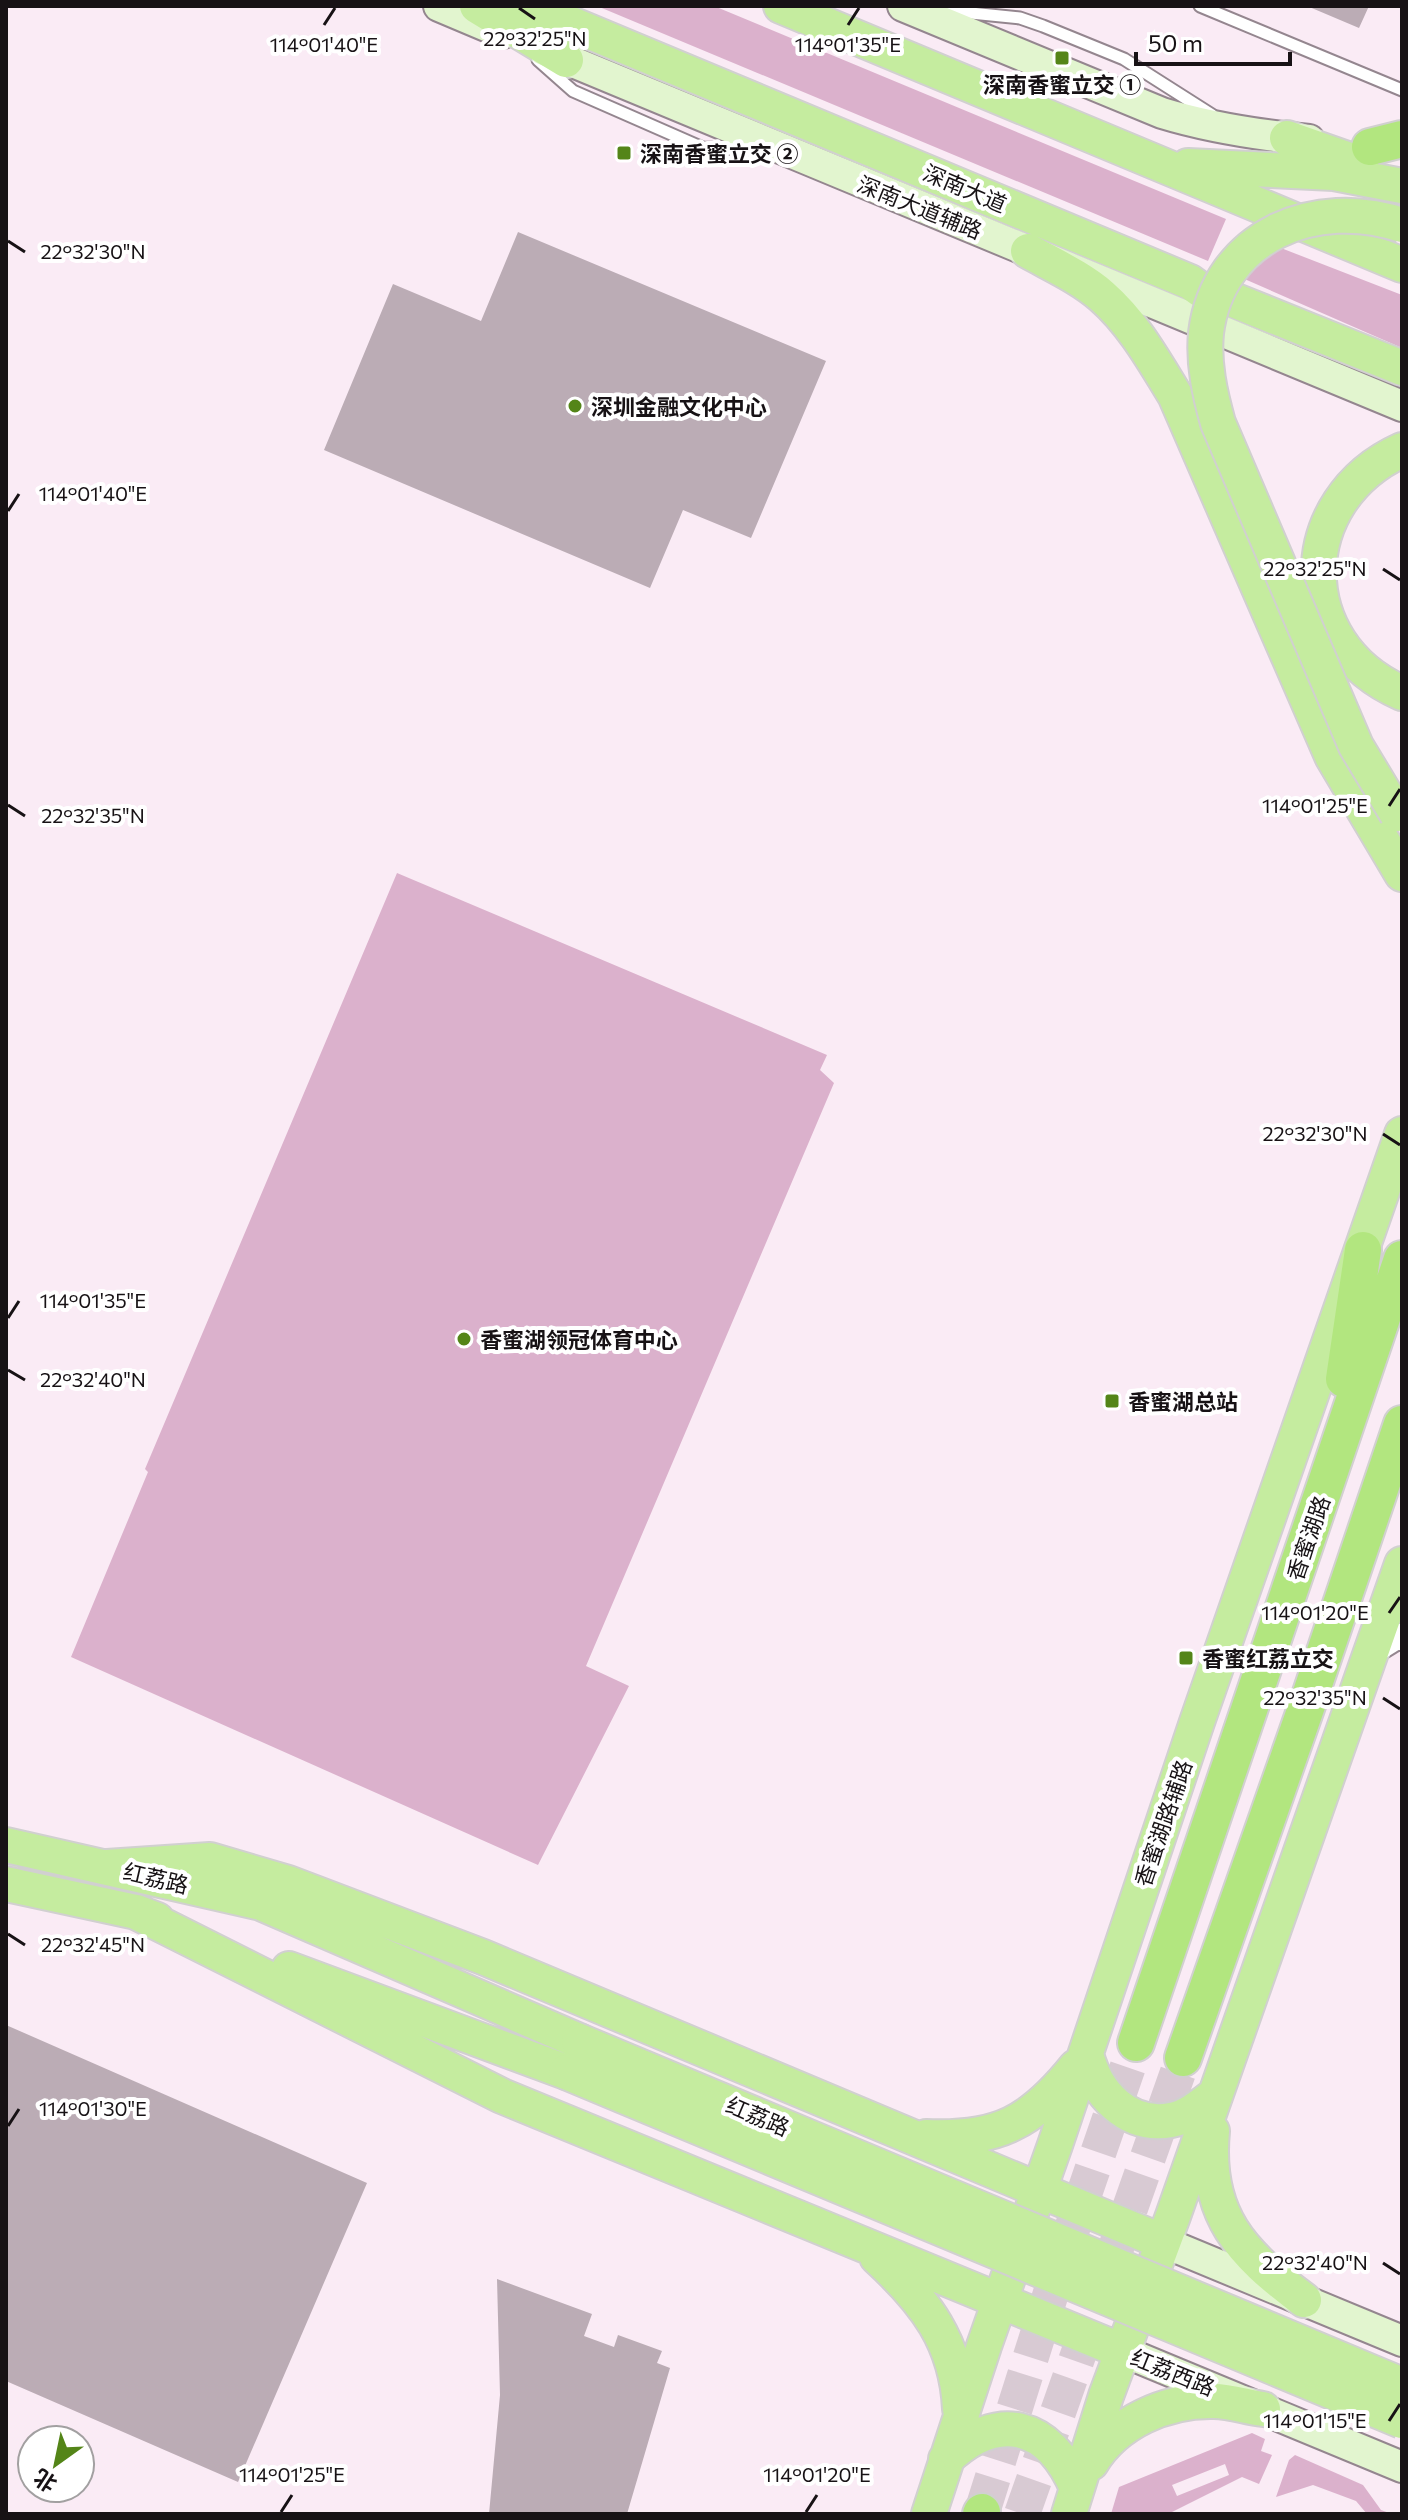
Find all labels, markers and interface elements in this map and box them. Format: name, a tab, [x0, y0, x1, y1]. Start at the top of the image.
scale bar	[1136, 16, 1290, 66]
text: 22°32'25"N	[483, 26, 587, 50]
text: 50 m	[1148, 28, 1203, 57]
text: 114°01'40"E	[270, 32, 378, 56]
text: 114°01'35"E	[795, 32, 901, 56]
marker: 深南香蜜立交 ①	[1053, 49, 1071, 67]
place label: 深南香蜜立交 ①	[983, 71, 1141, 98]
place label: 深南香蜜立交 ②	[640, 140, 798, 167]
marker: 深南香蜜立交 ②	[615, 144, 633, 162]
street label: 深南大道	[919, 158, 1011, 218]
street label: 深南大道辅路	[854, 170, 986, 244]
text: 22°32'30"N	[40, 239, 146, 263]
place label: 深圳金融文化中心	[591, 393, 767, 420]
marker: 深圳金融文化中心	[566, 397, 584, 415]
text: 114°01'40"E	[39, 481, 147, 505]
text: 22°32'25"N	[1263, 556, 1367, 580]
text: 114°01'25"E	[1262, 793, 1368, 817]
text: 22°32'35"N	[41, 803, 145, 827]
text: 22°32'30"N	[1262, 1121, 1368, 1145]
text: 114°01'35"E	[40, 1288, 146, 1312]
place label: 香蜜湖领冠体育中心	[480, 1326, 678, 1353]
marker: 香蜜湖领冠体育中心	[455, 1330, 473, 1348]
text: 22°32'40"N	[40, 1367, 146, 1391]
place label: 香蜜湖总站	[1128, 1388, 1238, 1415]
marker: 香蜜湖总站	[1103, 1392, 1121, 1410]
street label: 香蜜湖路	[1281, 1492, 1335, 1584]
text: 114°01'20"E	[1261, 1600, 1369, 1624]
place label: 香蜜红荔立交	[1202, 1645, 1334, 1672]
marker: 香蜜红荔立交	[1177, 1649, 1195, 1667]
text: 22°32'35"N	[1263, 1685, 1367, 1709]
street label: 香蜜湖路辅路	[1129, 1756, 1197, 1890]
street label: 红荔路	[121, 1857, 191, 1899]
text: 22°32'45"N	[41, 1932, 145, 1956]
street label: 红荔路	[722, 2091, 794, 2141]
text: 114°01'30"E	[39, 2096, 147, 2120]
text: 22°32'40"N	[1262, 2250, 1368, 2274]
street label: 红荔西路	[1127, 2343, 1219, 2401]
text: 114°01'15"E	[1263, 2408, 1367, 2432]
north arrow	[16, 2424, 96, 2504]
text: 114°01'25"E	[239, 2462, 345, 2486]
text: 114°01'20"E	[763, 2462, 871, 2486]
text: 北	[28, 2464, 61, 2499]

